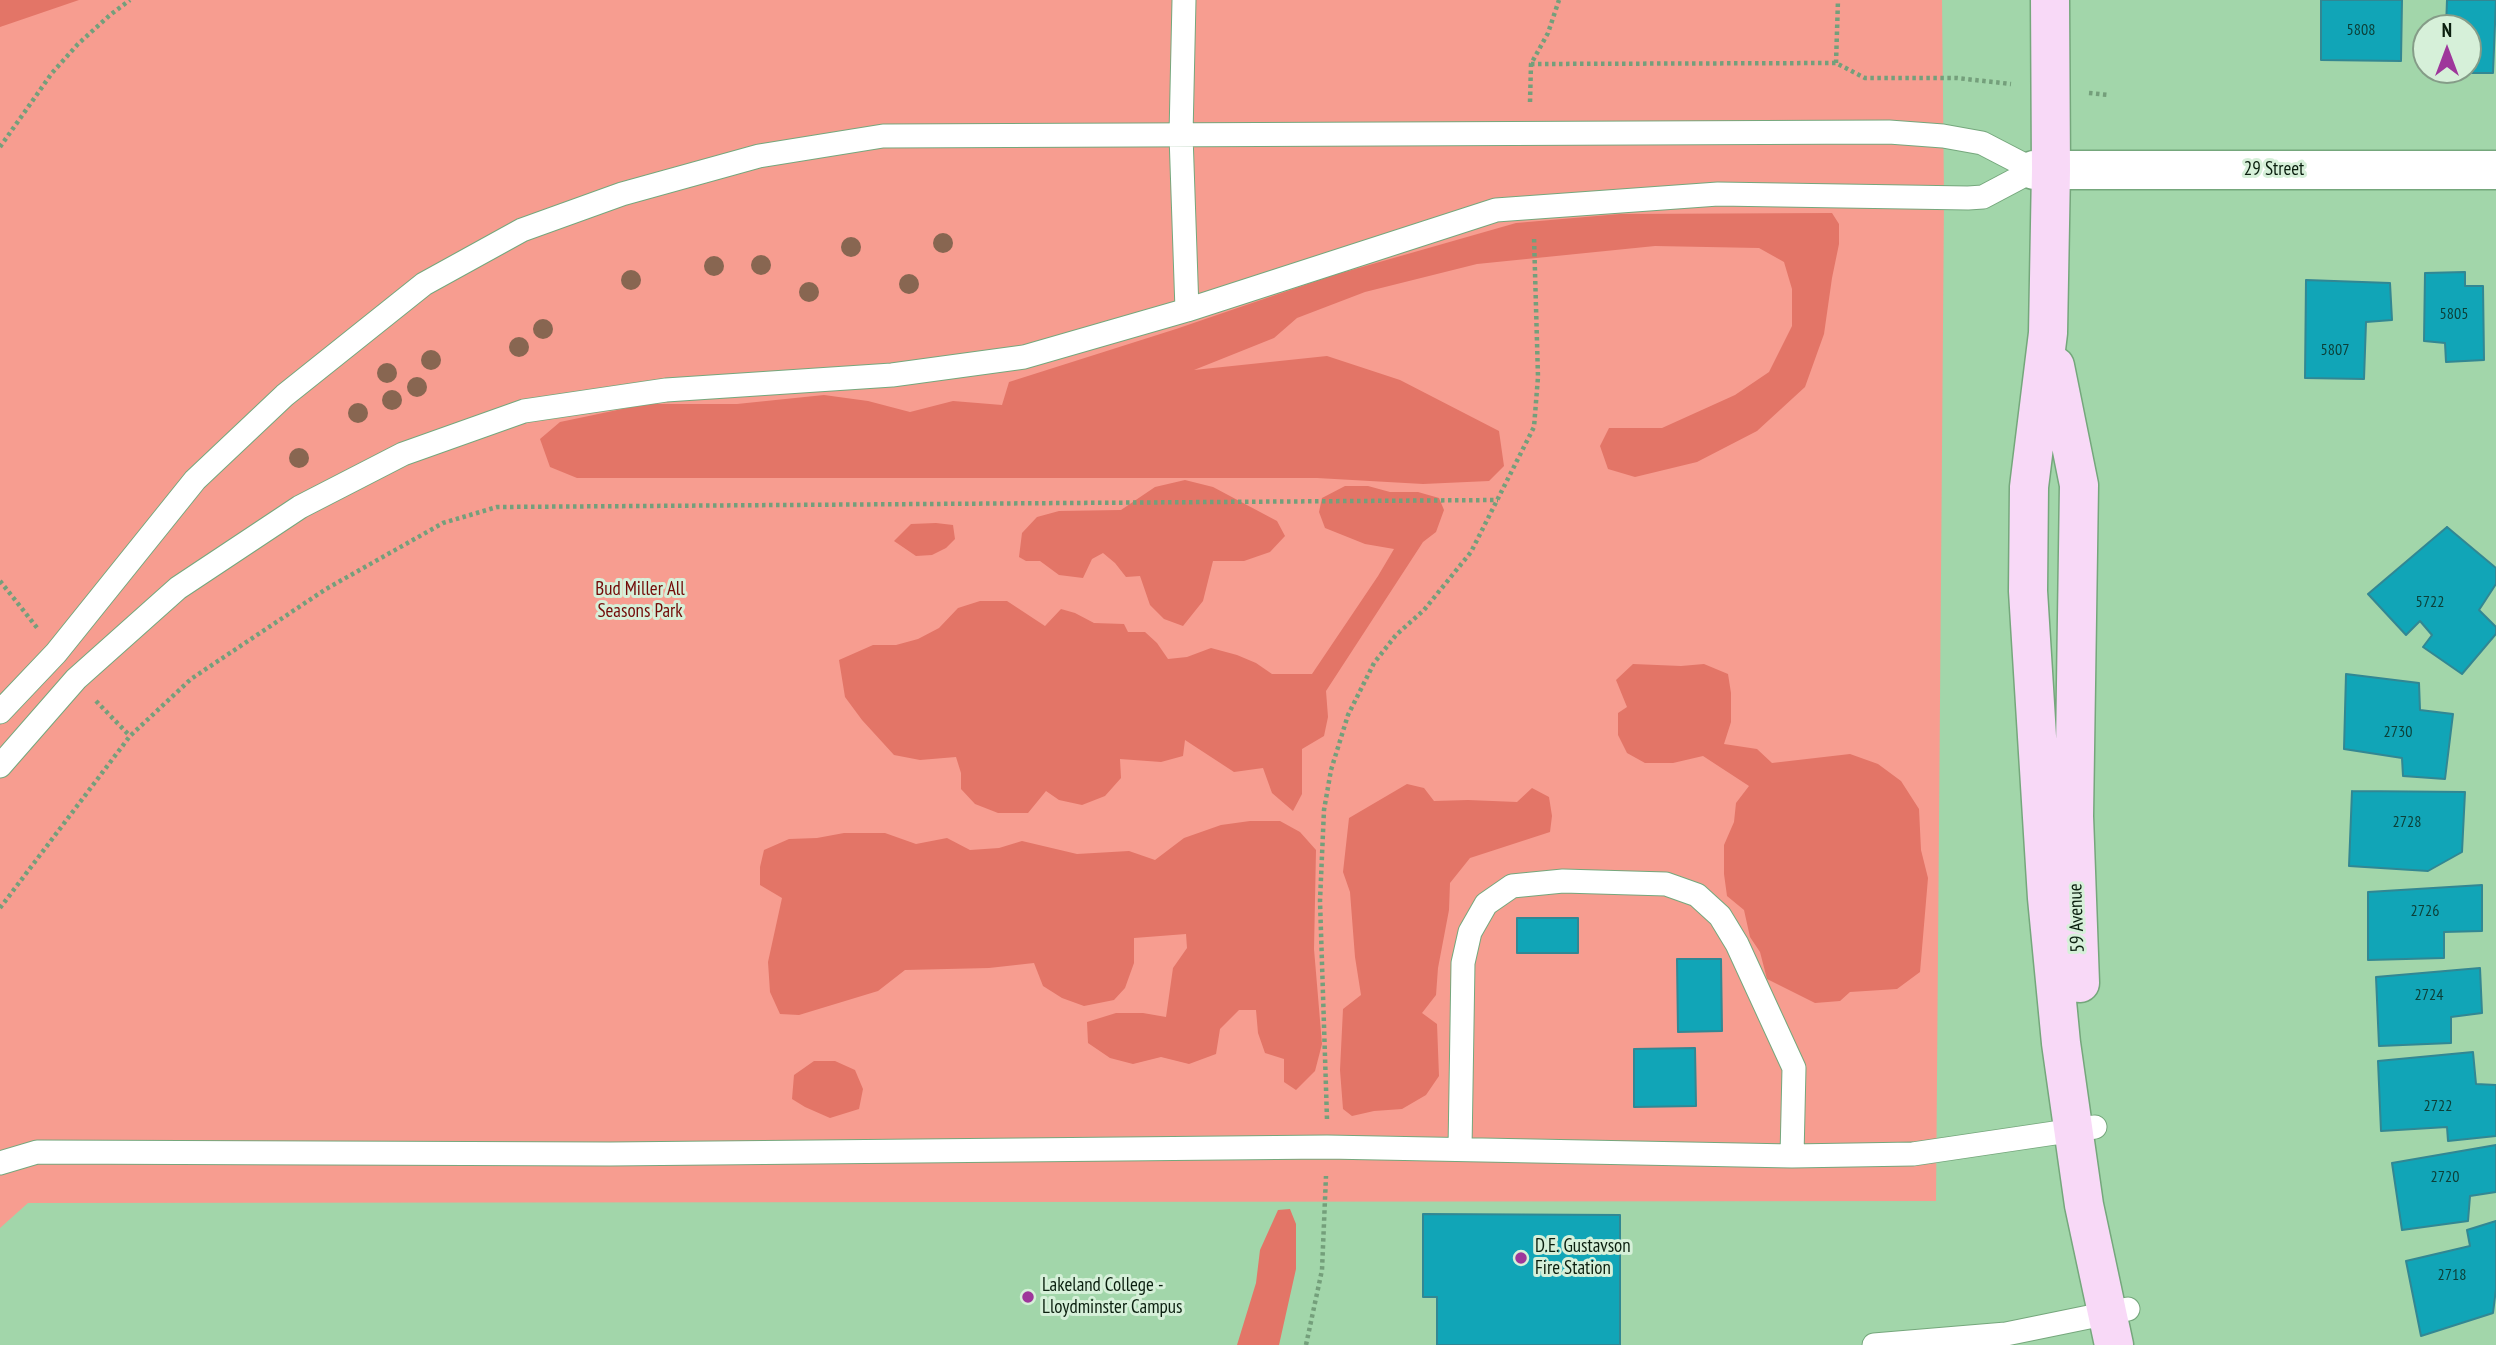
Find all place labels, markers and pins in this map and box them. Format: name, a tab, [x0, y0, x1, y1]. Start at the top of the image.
place label: D.E. Gustavson Fire Station	[1535, 1236, 1631, 1280]
marker: D.E. Gustavson Fire Station	[1513, 1250, 1529, 1266]
place label: Lakeland College - Lloydminster Campus	[1042, 1275, 1182, 1319]
marker: Lakeland College - Lloydminster Campus	[1020, 1289, 1036, 1305]

